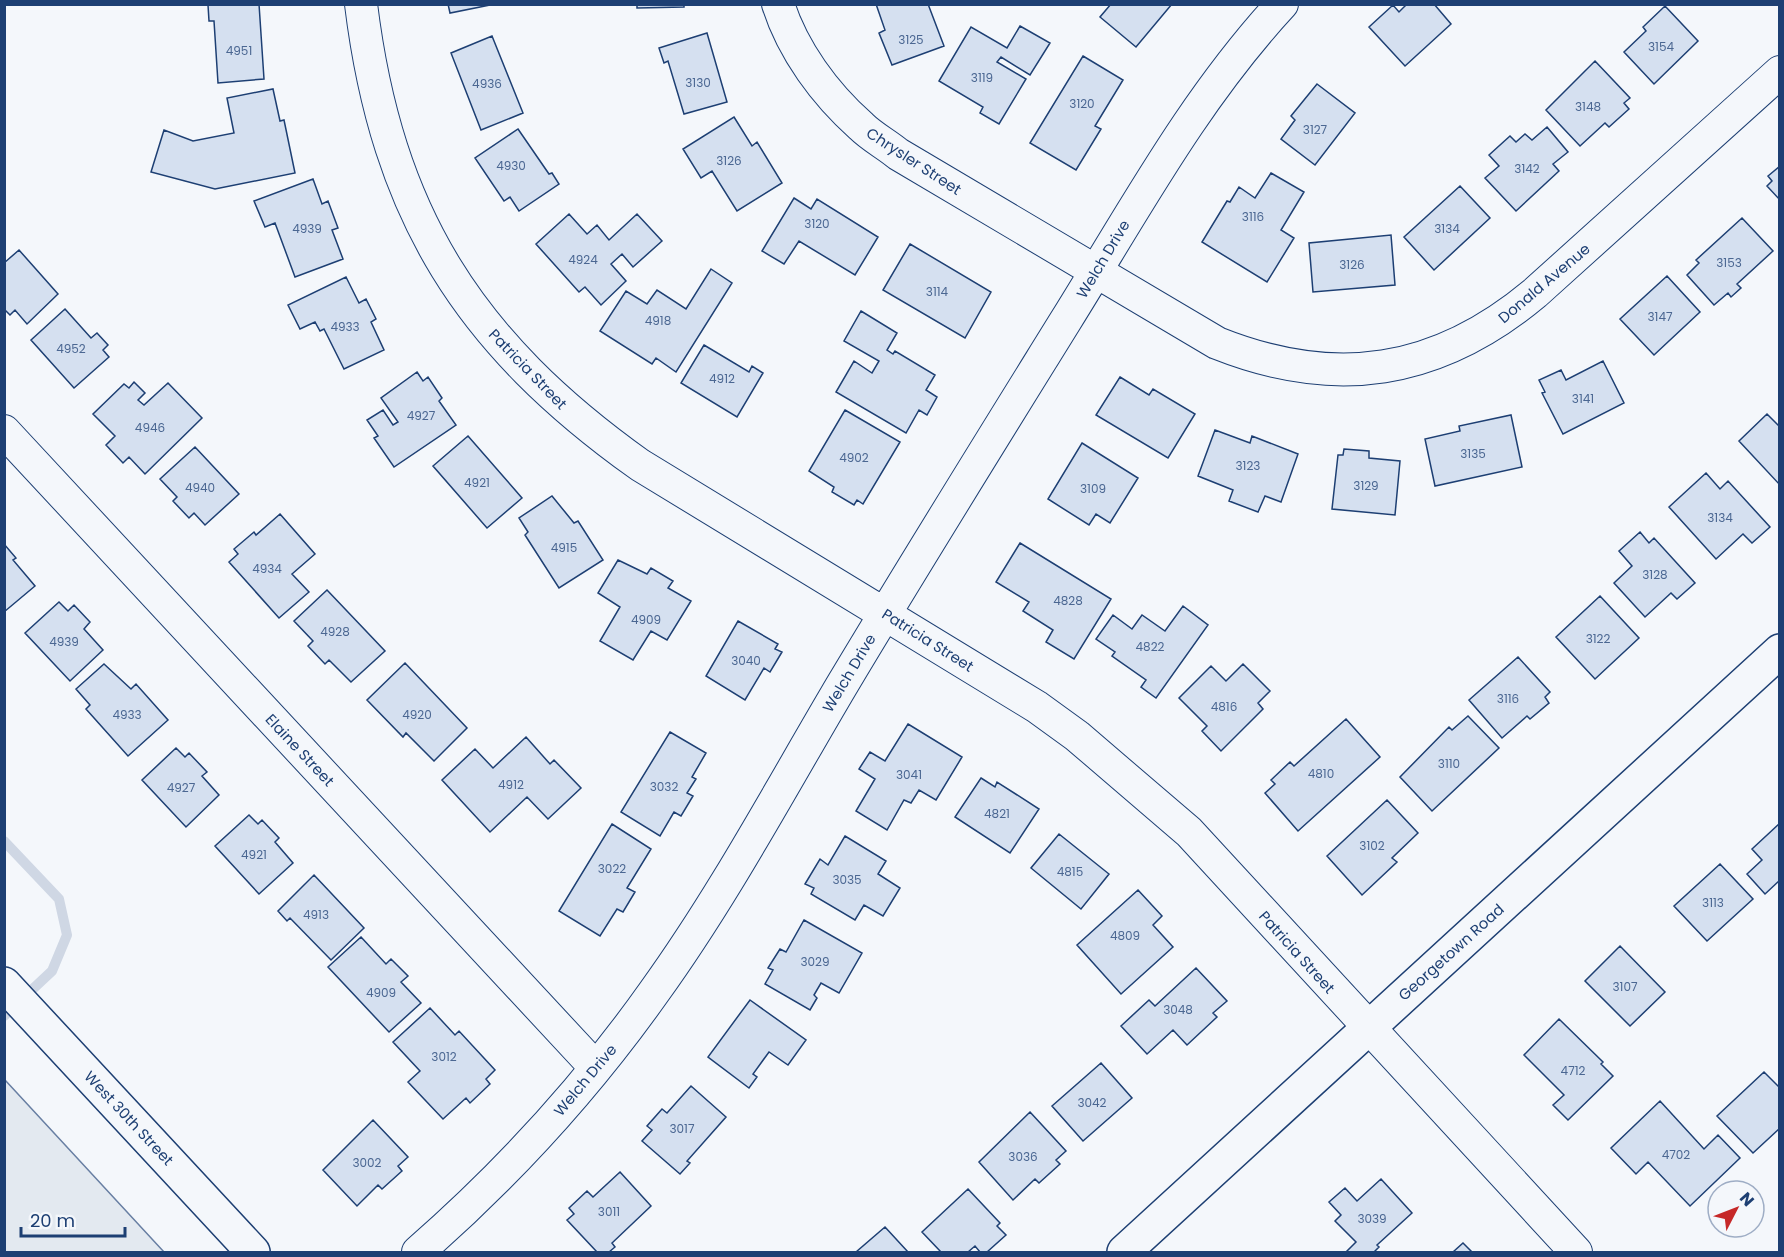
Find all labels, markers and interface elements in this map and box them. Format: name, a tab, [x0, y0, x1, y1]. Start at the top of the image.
house number: 3125	[898, 31, 924, 48]
house number: 3154	[1648, 38, 1674, 55]
house number: 4951	[226, 42, 252, 59]
house number: 3119	[971, 69, 993, 86]
house number: 3130	[685, 74, 711, 91]
house number: 4936	[472, 75, 502, 92]
house number: 3120	[1069, 95, 1095, 112]
house number: 3148	[1575, 98, 1601, 115]
house number: 3127	[1303, 121, 1328, 138]
street label: Chrysler Street	[862, 122, 966, 200]
house number: 3126	[716, 152, 742, 169]
house number: 4930	[496, 157, 526, 174]
house number: 3142	[1514, 160, 1540, 177]
house number: 3116	[1242, 208, 1264, 225]
house number: 3120	[804, 215, 830, 232]
street label: Welch Drive	[1071, 216, 1135, 302]
house number: 4939	[292, 220, 322, 237]
house number: 3134	[1434, 220, 1460, 237]
street label: Donald Avenue	[1494, 238, 1594, 328]
house number: 4924	[568, 251, 598, 268]
house number: 3153	[1716, 254, 1742, 271]
house number: 3126	[1339, 256, 1365, 273]
house number: 3114	[926, 283, 949, 300]
house number: 3147	[1647, 308, 1673, 325]
house number: 4918	[645, 312, 671, 329]
house number: 4933	[330, 318, 360, 335]
street label: Patricia Street	[484, 324, 572, 414]
house number: 4952	[56, 340, 86, 357]
house number: 4912	[709, 370, 735, 387]
house number: 3141	[1572, 390, 1594, 407]
house number: 4927	[407, 407, 436, 424]
house number: 4946	[135, 419, 165, 436]
house number: 3135	[1460, 445, 1486, 462]
house number: 4902	[839, 449, 869, 466]
house number: 3123	[1236, 457, 1260, 474]
house number: 4921	[464, 474, 490, 491]
house number: 3129	[1353, 477, 1379, 494]
house number: 4940	[185, 479, 215, 496]
house number: 3109	[1080, 480, 1106, 497]
house number: 3134	[1707, 509, 1733, 526]
house number: 4915	[551, 539, 577, 556]
house number: 4934	[252, 560, 282, 577]
house number: 3128	[1642, 566, 1668, 583]
house number: 4828	[1053, 592, 1083, 609]
street label: Patricia Street	[878, 603, 978, 677]
house number: 4909	[631, 611, 661, 628]
house number: 4928	[320, 623, 350, 640]
street label: Welch Drive	[817, 630, 881, 716]
house number: 3122	[1586, 630, 1610, 647]
house number: 4939	[49, 633, 79, 650]
house number: 4822	[1136, 638, 1165, 655]
house number: 3040	[731, 652, 761, 669]
house number: 3116	[1497, 690, 1519, 707]
house number: 4816	[1211, 698, 1237, 715]
house number: 4933	[112, 706, 142, 723]
house number: 4920	[402, 706, 432, 723]
street label: Elaine Street	[261, 709, 339, 791]
house number: 3110	[1438, 755, 1460, 772]
house number: 4810	[1308, 765, 1334, 782]
house number: 3041	[896, 766, 922, 783]
house number: 4912	[498, 776, 524, 793]
house number: 3032	[650, 778, 678, 795]
house number: 4927	[167, 779, 196, 796]
house number: 4821	[984, 805, 1010, 822]
house number: 3102	[1359, 837, 1385, 854]
house number: 4921	[241, 846, 267, 863]
house number: 3022	[598, 860, 626, 877]
house number: 4815	[1057, 863, 1083, 880]
house number: 3035	[832, 871, 862, 888]
house number: 3113	[1702, 894, 1724, 911]
street label: Georgetown Road	[1394, 899, 1508, 1005]
house number: 4913	[303, 906, 329, 923]
street label: Patricia Street	[1254, 906, 1340, 998]
house number: 4809	[1110, 927, 1140, 944]
house number: 3029	[800, 953, 830, 970]
house number: 3107	[1613, 978, 1638, 995]
house number: 4909	[366, 984, 396, 1001]
house number: 3048	[1163, 1001, 1193, 1018]
street label: Welch Drive	[549, 1040, 621, 1120]
house number: 3012	[431, 1048, 457, 1065]
house number: 4712	[1561, 1062, 1586, 1079]
street label: West 30th Street	[80, 1066, 178, 1170]
house number: 3042	[1077, 1094, 1107, 1111]
house number: 3017	[670, 1120, 695, 1137]
house number: 4702	[1662, 1146, 1690, 1163]
house number: 3036	[1008, 1148, 1038, 1165]
house number: 3002	[352, 1154, 382, 1171]
north arrow	[1706, 1179, 1766, 1239]
text: N	[1734, 1187, 1759, 1211]
scale bar	[21, 1200, 124, 1238]
house number: 3011	[598, 1203, 620, 1220]
text: 20 m	[30, 1208, 75, 1233]
house number: 3039	[1357, 1210, 1387, 1227]

